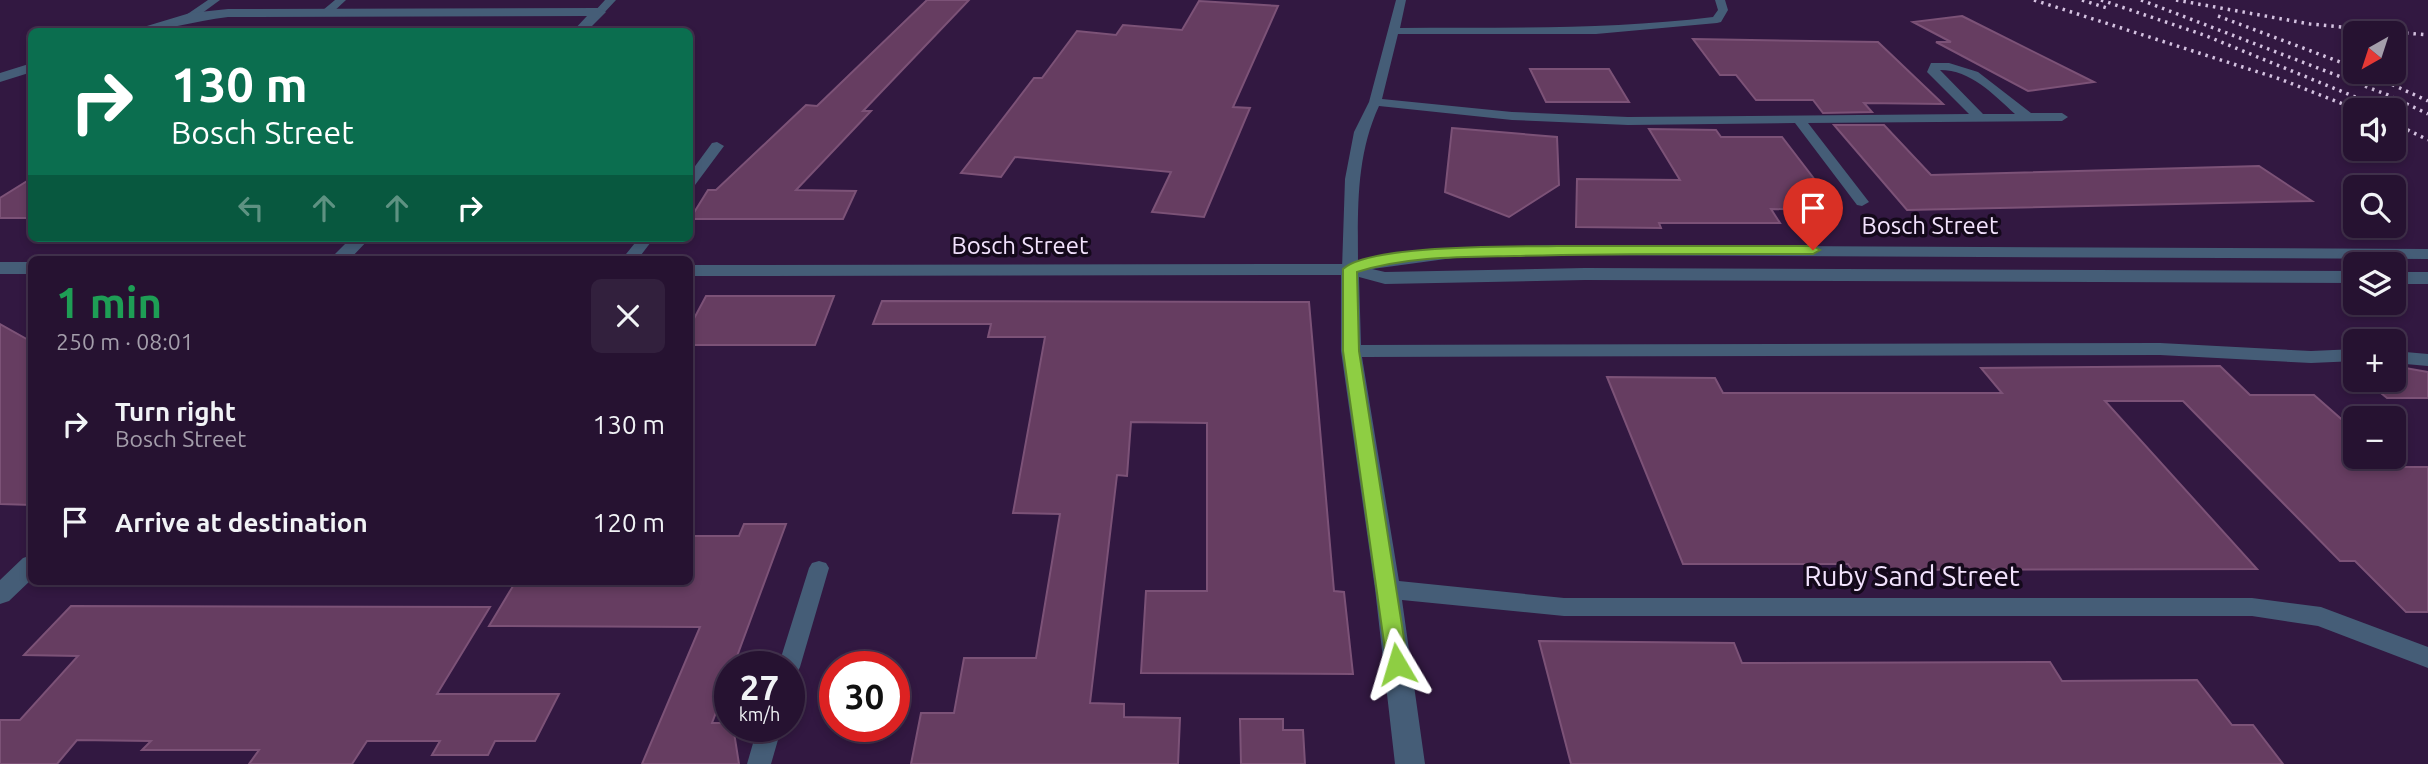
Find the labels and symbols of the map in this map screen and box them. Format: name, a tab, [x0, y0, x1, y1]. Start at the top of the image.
north arrow	[2343, 21, 2406, 84]
pin	[1783, 178, 1843, 250]
street label: Bosch Street	[1861, 212, 1999, 239]
street label: Bosch Street	[951, 232, 1089, 259]
street label: Ruby Sand Street	[1804, 560, 2020, 591]
position arrow	[1360, 627, 1434, 701]
speed limit sign: 30	[819, 651, 910, 742]

